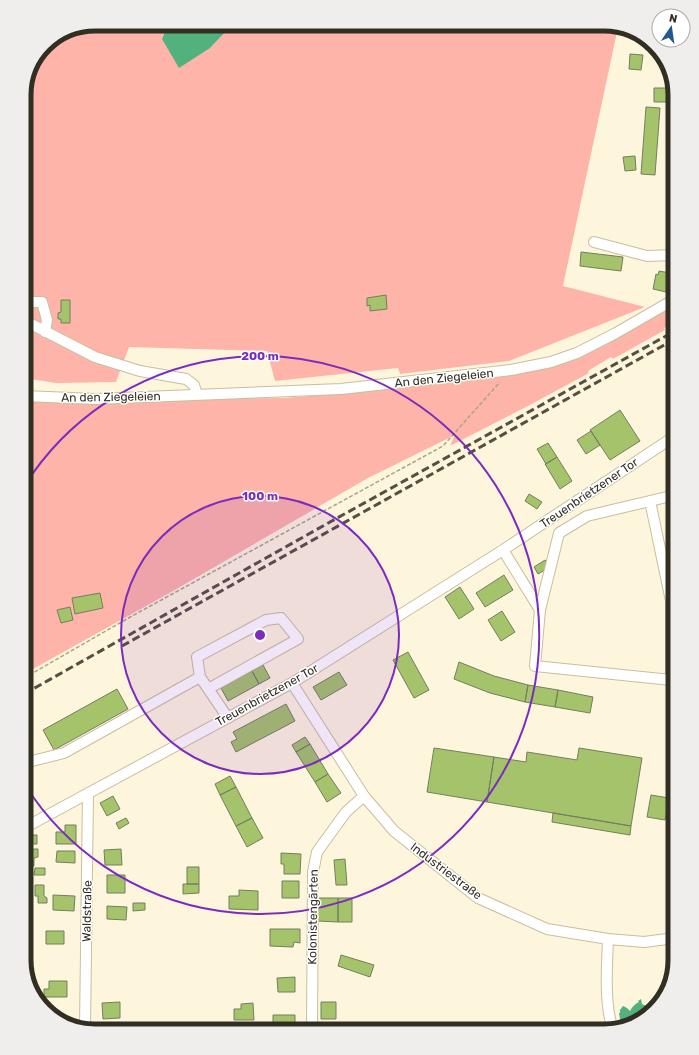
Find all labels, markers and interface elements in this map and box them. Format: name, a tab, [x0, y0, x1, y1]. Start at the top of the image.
north arrow	[651, 8, 691, 48]
text: N	[668, 12, 679, 26]
text: 200 m	[241, 349, 279, 363]
street label: An den Ziegeleien	[394, 366, 494, 390]
street label: An den Ziegeleien	[61, 389, 161, 405]
street label: Treuenbrietzener Tor	[537, 455, 641, 531]
text: 100 m	[242, 489, 278, 503]
centre of rings	[253, 628, 267, 642]
street label: Treuenbrietzener Tor	[213, 661, 321, 729]
street label: Industriestraße	[408, 840, 485, 903]
street label: Kolonistengärten	[305, 869, 321, 965]
street label: Waldstraße	[79, 880, 95, 942]

